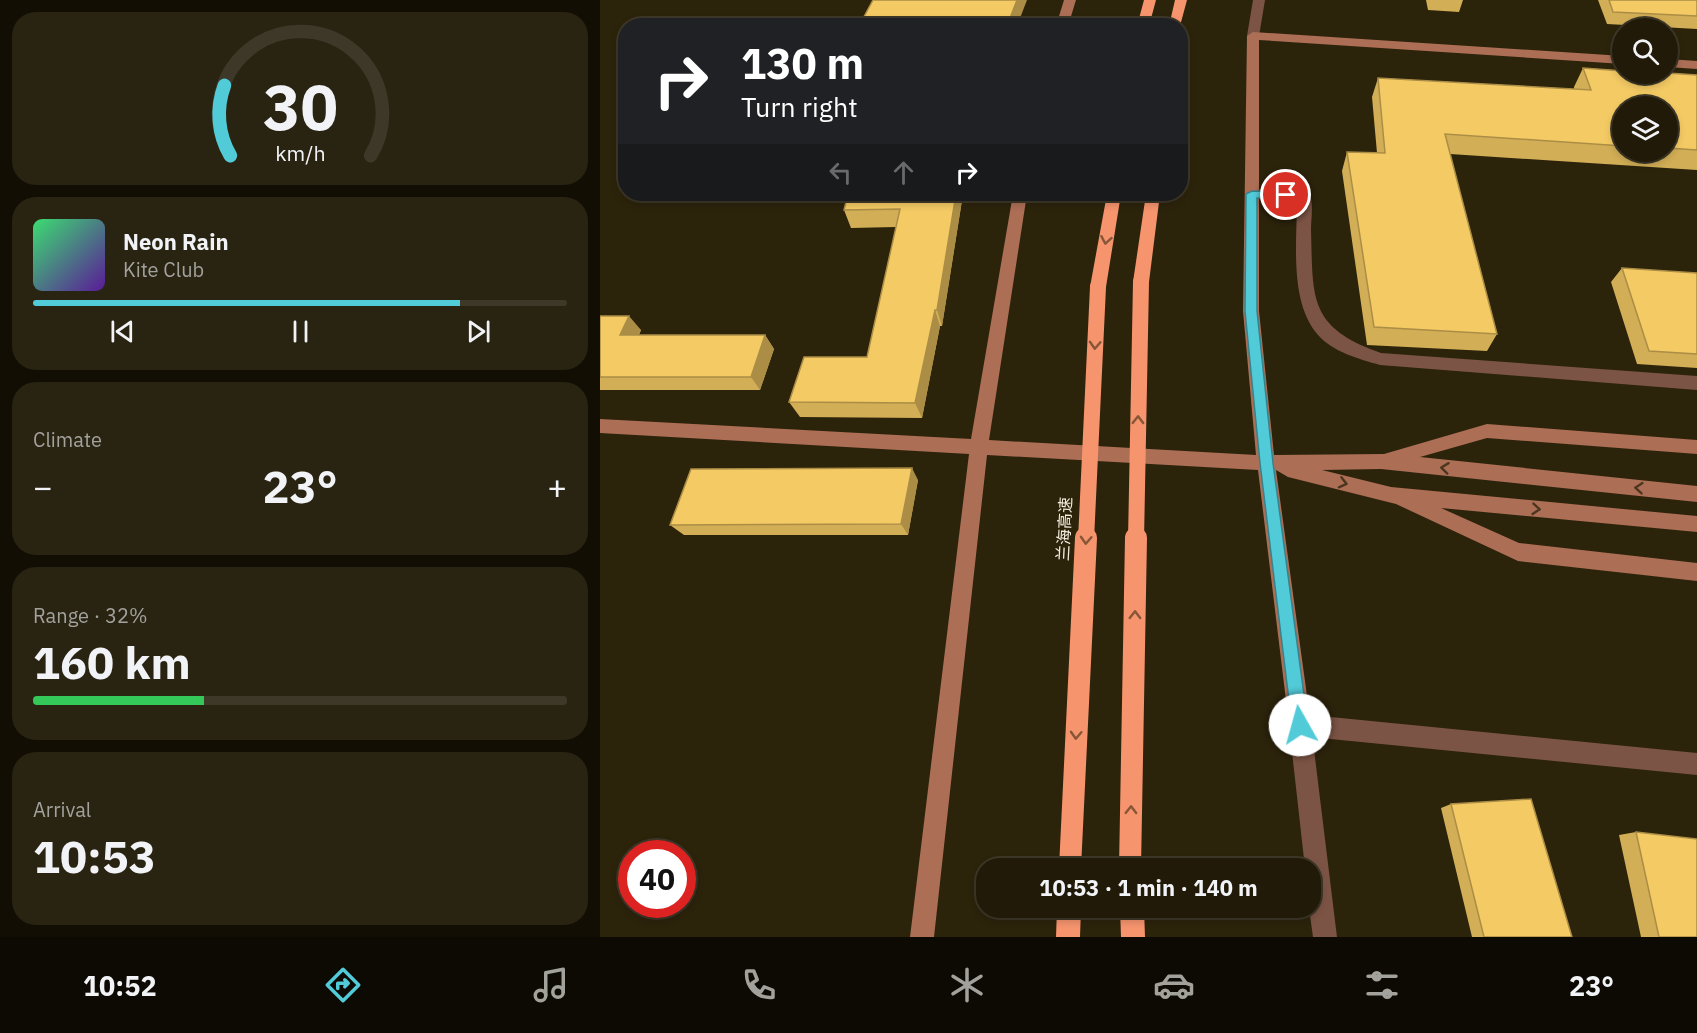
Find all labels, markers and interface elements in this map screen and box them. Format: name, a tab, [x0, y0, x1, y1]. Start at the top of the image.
map controls	[1612, 18, 1678, 162]
button: search	[1612, 18, 1678, 84]
text: 130 m	[741, 36, 864, 91]
icon: right	[642, 42, 720, 120]
text: 30	[263, 66, 337, 147]
text: Turn right	[741, 89, 858, 124]
button: layers	[1612, 96, 1678, 162]
text: km/h	[275, 139, 325, 167]
icon: left	[824, 156, 857, 189]
icon: ahead	[887, 156, 920, 189]
icon: right	[950, 156, 983, 189]
pin	[1260, 169, 1311, 220]
icon: arrive	[1269, 178, 1302, 211]
text: Neon Rain	[123, 227, 229, 256]
one-way arrow	[1100, 235, 1113, 245]
text: Kite Club	[123, 256, 204, 283]
icon: previous	[106, 315, 139, 348]
icon: pause	[284, 315, 317, 348]
icon: next	[462, 315, 495, 348]
one-way arrow	[1088, 341, 1101, 350]
one-way arrow	[1132, 416, 1145, 425]
text: Climate	[33, 426, 102, 453]
text: 23°	[262, 457, 338, 515]
one-way arrow	[1440, 463, 1449, 475]
text: −	[33, 465, 53, 508]
text: +	[547, 465, 567, 508]
one-way arrow	[1338, 475, 1348, 488]
one-way arrow	[1634, 482, 1643, 495]
street label: 兰海高速	[1052, 497, 1076, 561]
one-way arrow	[1532, 502, 1541, 515]
one-way arrow	[1079, 535, 1092, 544]
text: Range · 32%	[33, 602, 148, 629]
one-way arrow	[1129, 611, 1141, 620]
text: 160 km	[33, 633, 191, 691]
position arrow	[1268, 693, 1332, 757]
one-way arrow	[1070, 730, 1083, 739]
text: Arrival	[33, 796, 91, 823]
one-way arrow	[1125, 806, 1138, 815]
text: 10:53	[33, 827, 156, 885]
speed limit sign: 40	[618, 840, 696, 918]
text: 10:53 · 1 min · 140 m	[1039, 873, 1258, 902]
icon: directions	[322, 964, 364, 1006]
icon: music	[530, 964, 572, 1006]
icon: phone	[738, 964, 780, 1006]
icon: climate	[946, 964, 988, 1006]
icon: car	[1153, 964, 1195, 1006]
icon: filters	[1361, 964, 1403, 1006]
text: 10:52	[83, 968, 157, 1003]
text: 23°	[1569, 968, 1614, 1003]

